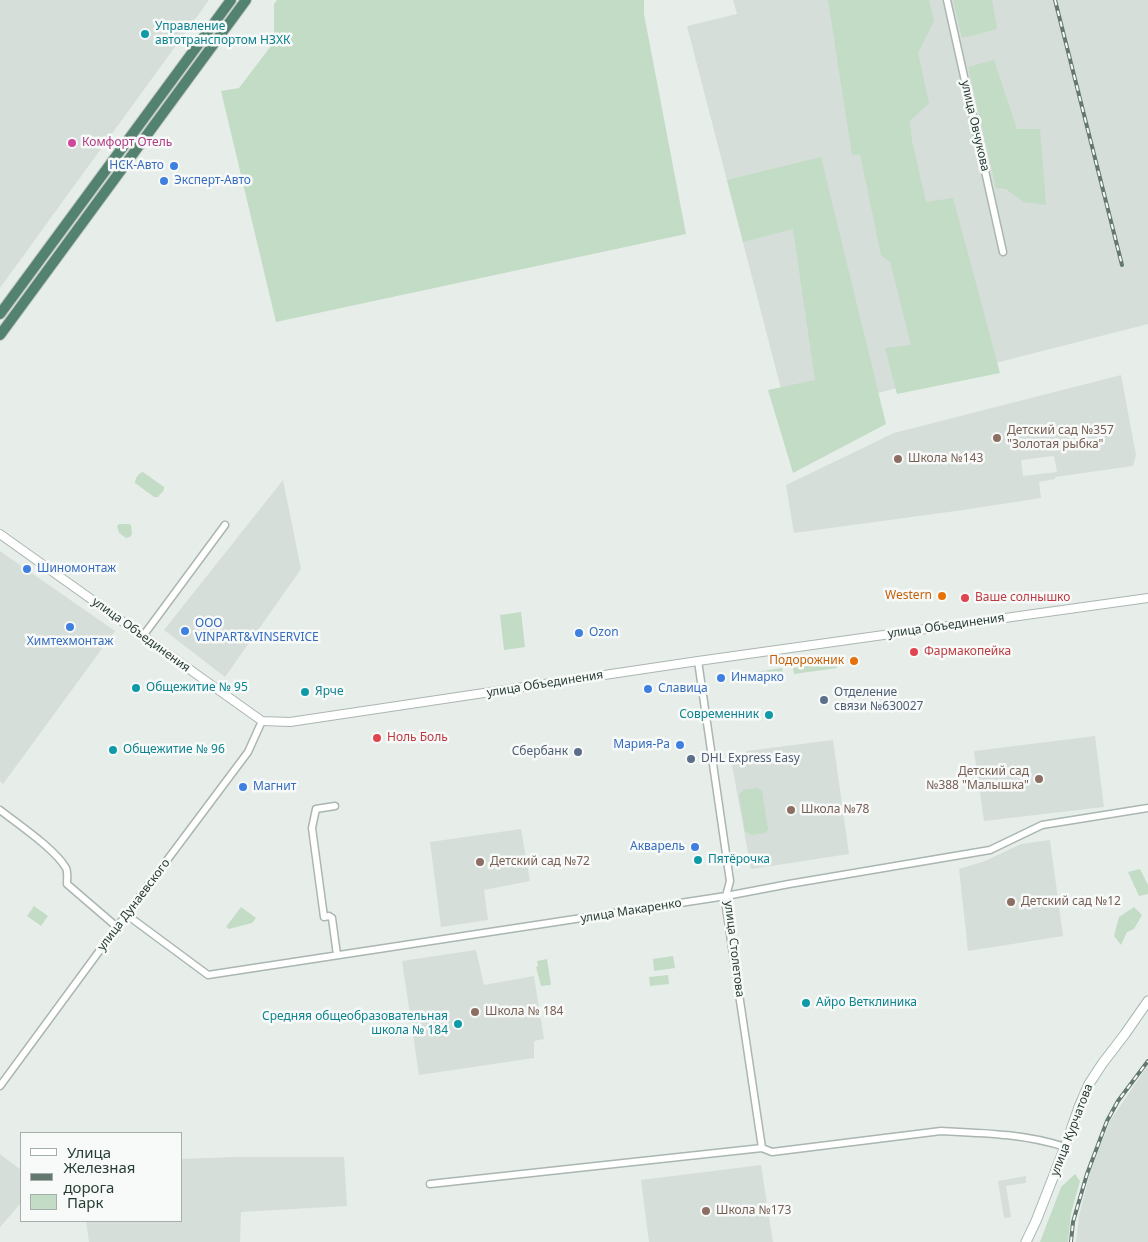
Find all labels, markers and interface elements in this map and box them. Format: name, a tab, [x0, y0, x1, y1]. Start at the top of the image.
place label: Управление автотранспортом НЗХК	[155, 20, 291, 48]
marker: Управление автотранспортом НЗХК	[139, 28, 151, 40]
street label: улица Овчукова	[958, 79, 992, 173]
place label: Комфорт Отель	[82, 136, 172, 150]
marker: Комфорт Отель	[66, 137, 78, 149]
place label: НСК-Авто	[109, 159, 164, 173]
marker: НСК-Авто	[168, 160, 180, 172]
place label: Эксперт-Авто	[174, 174, 251, 188]
marker: Эксперт-Авто	[158, 175, 170, 187]
place label: Детский сад №357 "Золотая рыбка"	[1007, 424, 1114, 452]
marker: Детский сад №357 "Золотая рыбка"	[991, 432, 1003, 444]
place label: Школа №143	[908, 452, 983, 466]
marker: Школа №143	[892, 453, 904, 465]
place label: Шиномонтаж	[37, 562, 116, 576]
marker: Шиномонтаж	[21, 563, 33, 575]
place label: Western	[885, 589, 932, 603]
marker: Western	[936, 590, 948, 602]
place label: Ваше солнышко	[975, 591, 1070, 605]
marker: Ваше солнышко	[959, 592, 971, 604]
street label: улица Объединения	[89, 595, 193, 675]
street label: улица Объединения	[887, 611, 1005, 641]
place label: ООО VINPART&VINSERVICE	[195, 617, 319, 645]
marker: Химтехмонтаж	[64, 621, 76, 633]
marker: ООО VINPART&VINSERVICE	[179, 625, 191, 637]
place label: Ozon	[589, 626, 619, 640]
marker: Ozon	[573, 627, 585, 639]
place label: Химтехмонтаж	[27, 635, 113, 649]
place label: Фармакопейка	[924, 645, 1011, 659]
marker: Фармакопейка	[908, 646, 920, 658]
place label: Подорожник	[769, 654, 844, 668]
marker: Подорожник	[848, 655, 860, 667]
street label: улица Объединения	[486, 668, 604, 700]
place label: Инмарко	[731, 671, 784, 685]
marker: Инмарко	[715, 672, 727, 684]
place label: Общежитие № 95	[146, 681, 248, 695]
marker: Общежитие № 95	[130, 682, 142, 694]
place label: Славица	[658, 682, 708, 696]
marker: Славица	[642, 683, 654, 695]
place label: Ярче	[315, 685, 344, 699]
marker: Ярче	[299, 686, 311, 698]
place label: Отделение связи №630027	[834, 686, 923, 714]
marker: Отделение связи №630027	[818, 694, 830, 706]
place label: Современник	[679, 708, 759, 722]
marker: Современник	[763, 709, 775, 721]
place label: Ноль Боль	[387, 731, 448, 745]
marker: Ноль Боль	[371, 732, 383, 744]
place label: Мария-Ра	[613, 738, 670, 752]
marker: Мария-Ра	[674, 739, 686, 751]
place label: Общежитие № 96	[123, 743, 225, 757]
marker: Общежитие № 96	[107, 744, 119, 756]
place label: Сбербанк	[512, 745, 568, 759]
marker: Сбербанк	[572, 746, 584, 758]
place label: DHL Express Easy	[701, 752, 800, 766]
marker: DHL Express Easy	[685, 753, 697, 765]
place label: Детский сад №388 "Малышка"	[926, 765, 1029, 793]
marker: Детский сад №388 "Малышка"	[1033, 773, 1045, 785]
place label: Магнит	[253, 780, 296, 794]
marker: Магнит	[237, 781, 249, 793]
place label: Школа №78	[801, 803, 869, 817]
marker: Школа №78	[785, 804, 797, 816]
place label: Акварель	[630, 840, 685, 854]
marker: Акварель	[689, 841, 701, 853]
place label: Пятёрочка	[708, 853, 770, 867]
marker: Пятёрочка	[692, 854, 704, 866]
place label: Детский сад №72	[490, 855, 590, 869]
street label: улица Дунаевского	[95, 856, 173, 954]
marker: Детский сад №72	[474, 856, 486, 868]
place label: Детский сад №12	[1021, 895, 1121, 909]
street label: улица Макаренко	[579, 896, 683, 926]
marker: Детский сад №12	[1005, 896, 1017, 908]
street label: улица Столетова	[721, 900, 747, 998]
place label: Айро Ветклиника	[816, 996, 917, 1010]
marker: Айро Ветклиника	[800, 997, 812, 1009]
place label: Школа № 184	[485, 1005, 563, 1019]
marker: Школа № 184	[469, 1006, 481, 1018]
place label: Средняя общеобразовательная школа № 184	[262, 1010, 448, 1038]
marker: Средняя общеобразовательная школа № 184	[452, 1018, 464, 1030]
street label: улица Курчатова	[1048, 1082, 1096, 1178]
legend	[20, 1132, 182, 1222]
text: Улица	[67, 1142, 111, 1162]
text: Железная дорога	[63, 1157, 136, 1197]
text: Парк	[67, 1192, 103, 1212]
place label: Школа №173	[716, 1204, 791, 1218]
marker: Школа №173	[700, 1205, 712, 1217]

